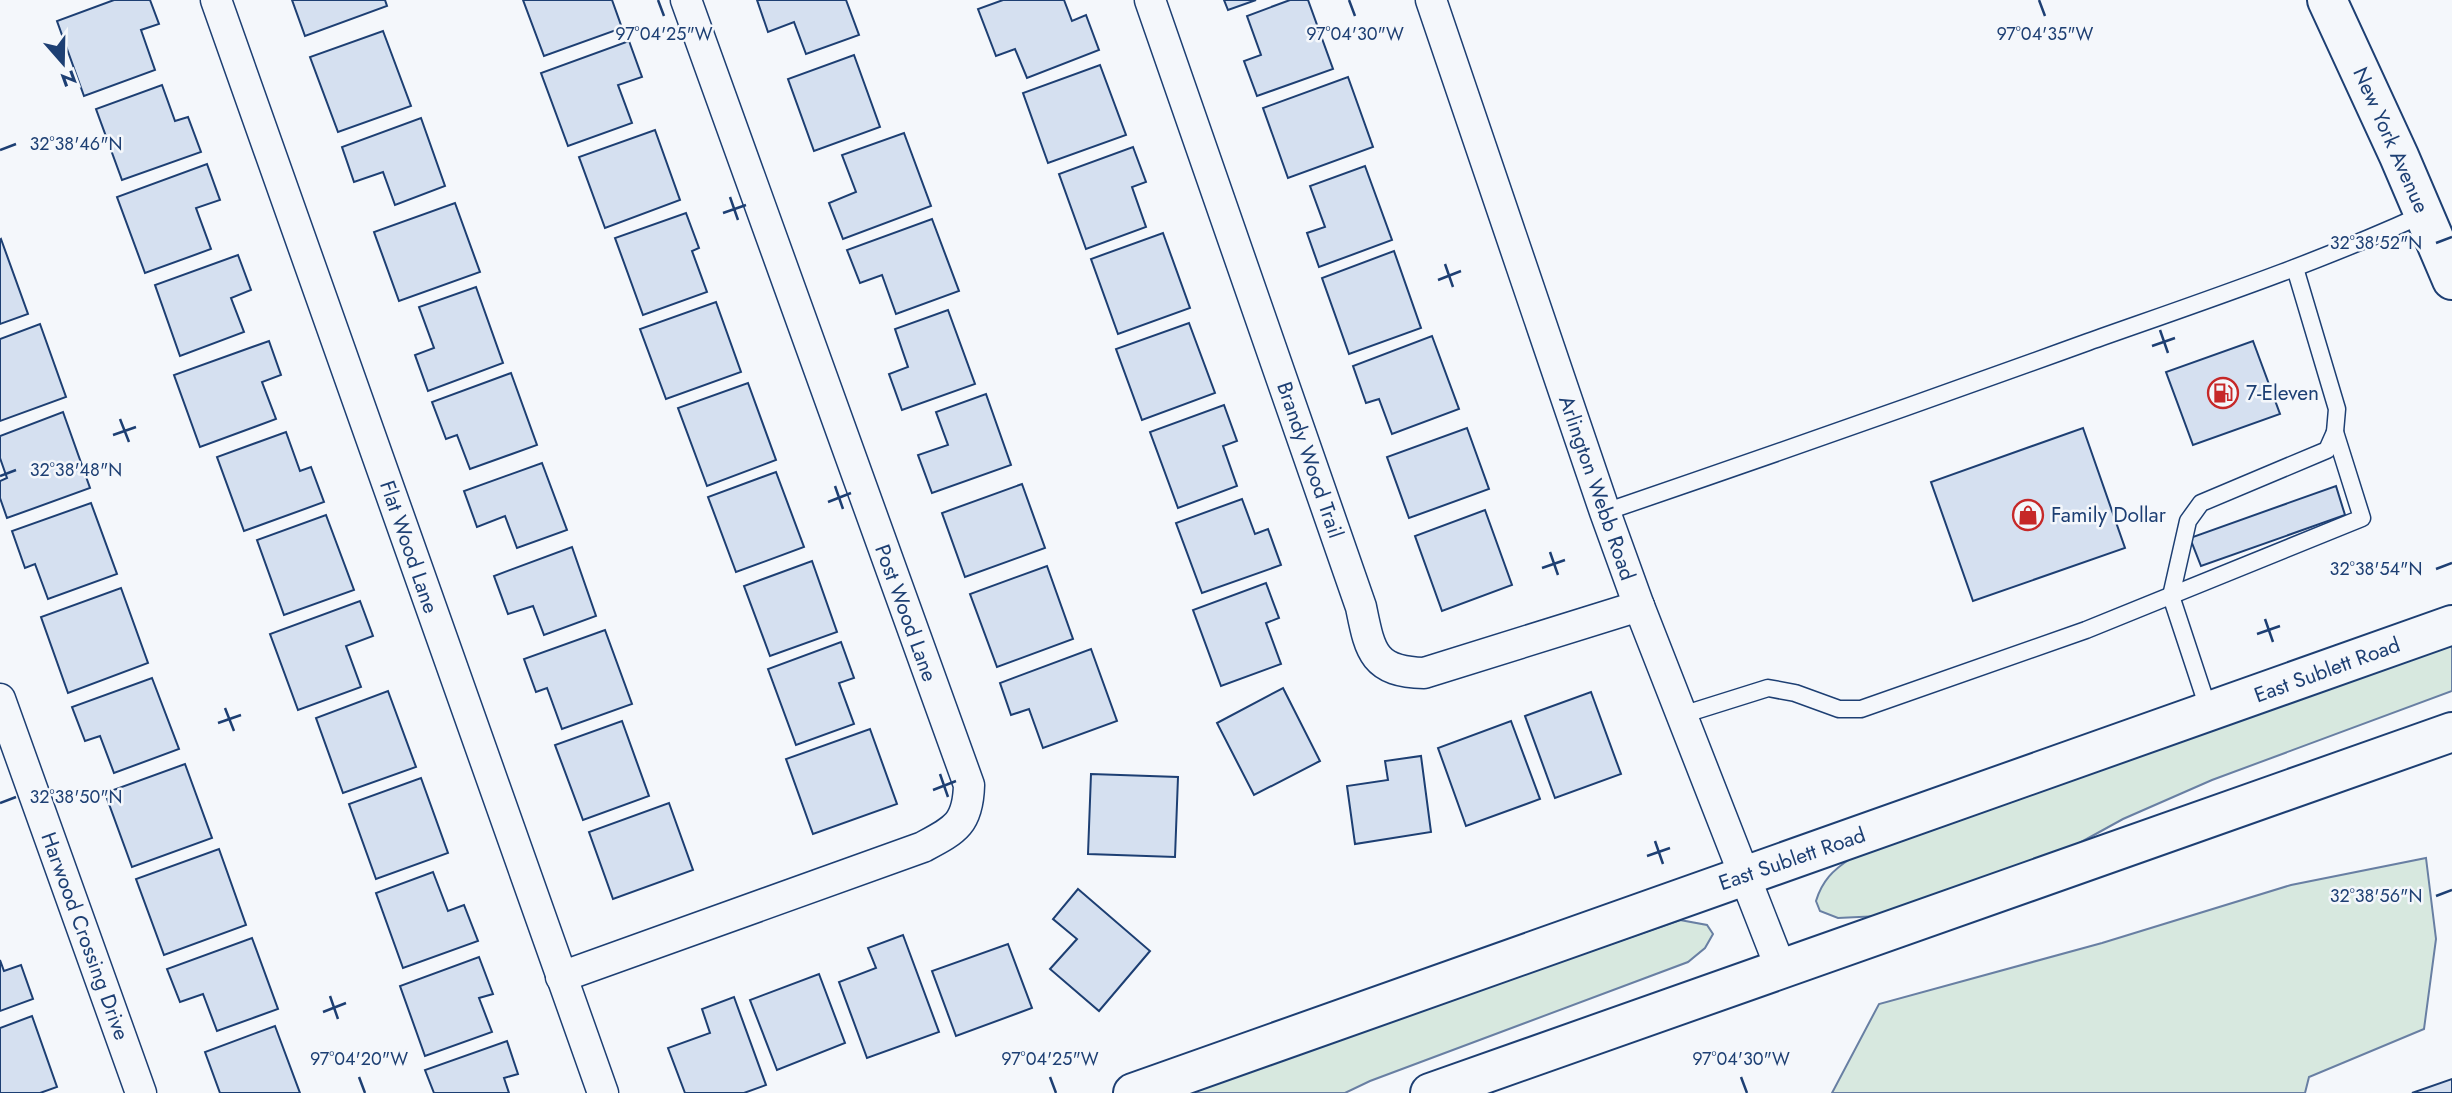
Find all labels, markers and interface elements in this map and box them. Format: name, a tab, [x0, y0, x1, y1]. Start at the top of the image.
text: 97°04'25"W	[615, 21, 713, 47]
text: 97°04'30"W	[1306, 21, 1404, 47]
text: 97°04'35"W	[1997, 21, 2094, 47]
north arrow	[28, 28, 98, 98]
street label: New York Avenue	[2345, 62, 2437, 218]
text: N	[57, 63, 80, 94]
text: 32°38'46"N	[29, 131, 123, 157]
text: 32°38'52"N	[2330, 230, 2422, 256]
fuel station icon: 7-Eleven	[2206, 376, 2240, 410]
street label: Brandy Wood Trail	[1269, 378, 1351, 542]
place label: 7-Eleven	[2246, 378, 2319, 408]
street label: Arlington Webb Road	[1551, 392, 1643, 584]
text: 32°38'48"N	[30, 457, 122, 483]
street label: Flat Wood Lane	[372, 477, 446, 618]
shop icon: Family Dollar	[2011, 498, 2045, 532]
place label: Family Dollar	[2051, 500, 2167, 530]
street label: Post Wood Lane	[867, 540, 945, 686]
text: 32°38'54"N	[2330, 556, 2422, 582]
street label: East Sublett Road	[2250, 630, 2404, 710]
text: 32°38'50"N	[29, 784, 123, 810]
street label: East Sublett Road	[1715, 820, 1869, 898]
street label: Harwood Crossing Drive	[33, 828, 137, 1044]
text: 32°38'56"N	[2330, 883, 2422, 909]
text: 97°04'20"W	[310, 1046, 408, 1072]
text: 97°04'25"W	[1001, 1046, 1099, 1072]
text: 97°04'30"W	[1692, 1046, 1790, 1072]

